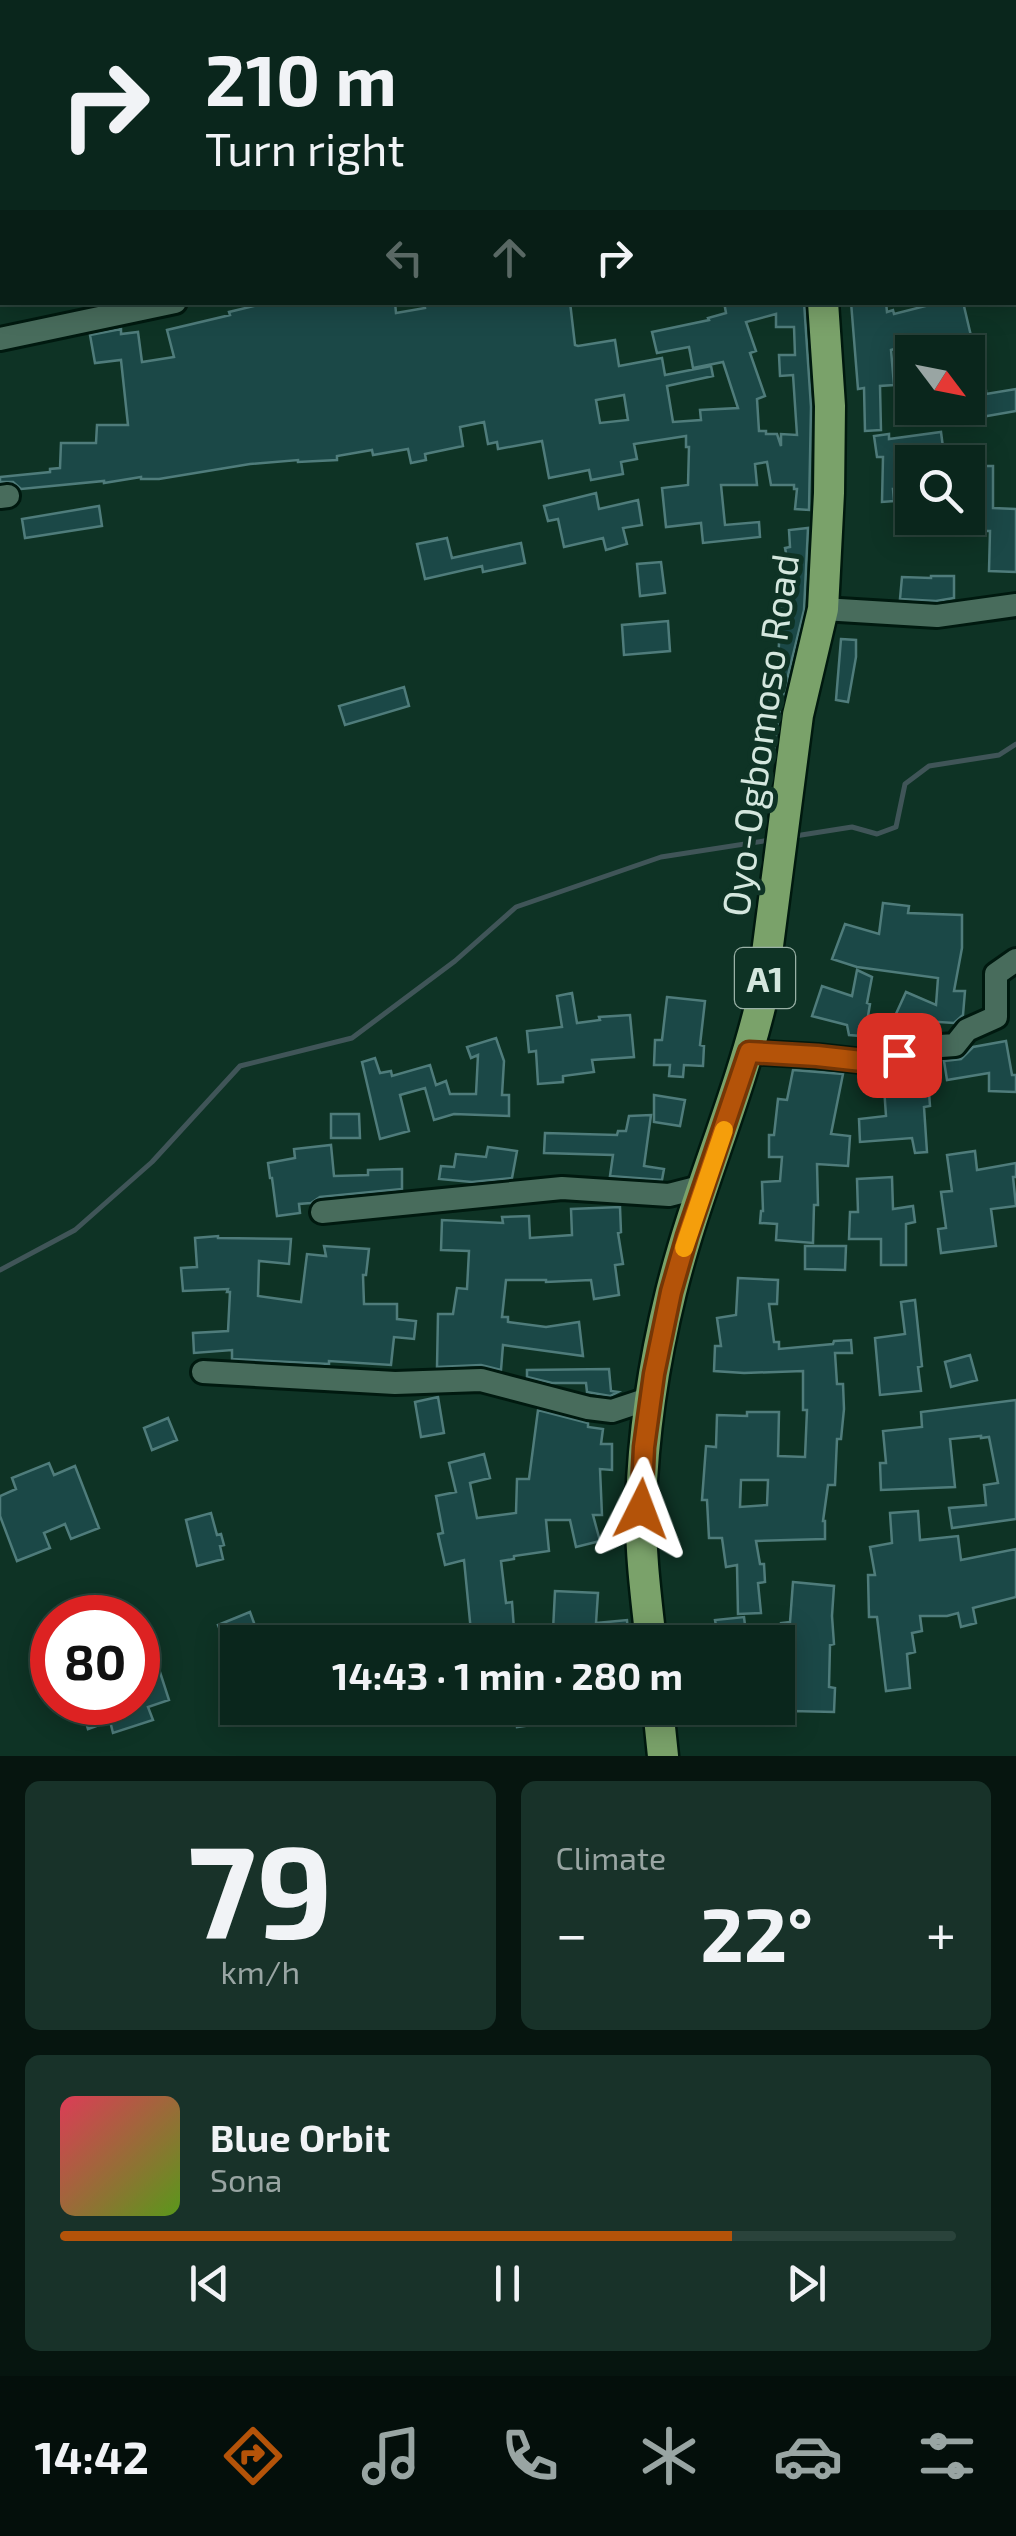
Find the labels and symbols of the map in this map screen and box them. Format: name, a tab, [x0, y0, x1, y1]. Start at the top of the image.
north arrow	[895, 335, 985, 425]
street label: Oyo-Ogbomoso Road	[711, 551, 807, 919]
road number: A1	[735, 948, 795, 1008]
pin	[857, 1013, 942, 1098]
position arrow	[589, 1457, 693, 1561]
speed limit sign: 80	[30, 1595, 160, 1725]

